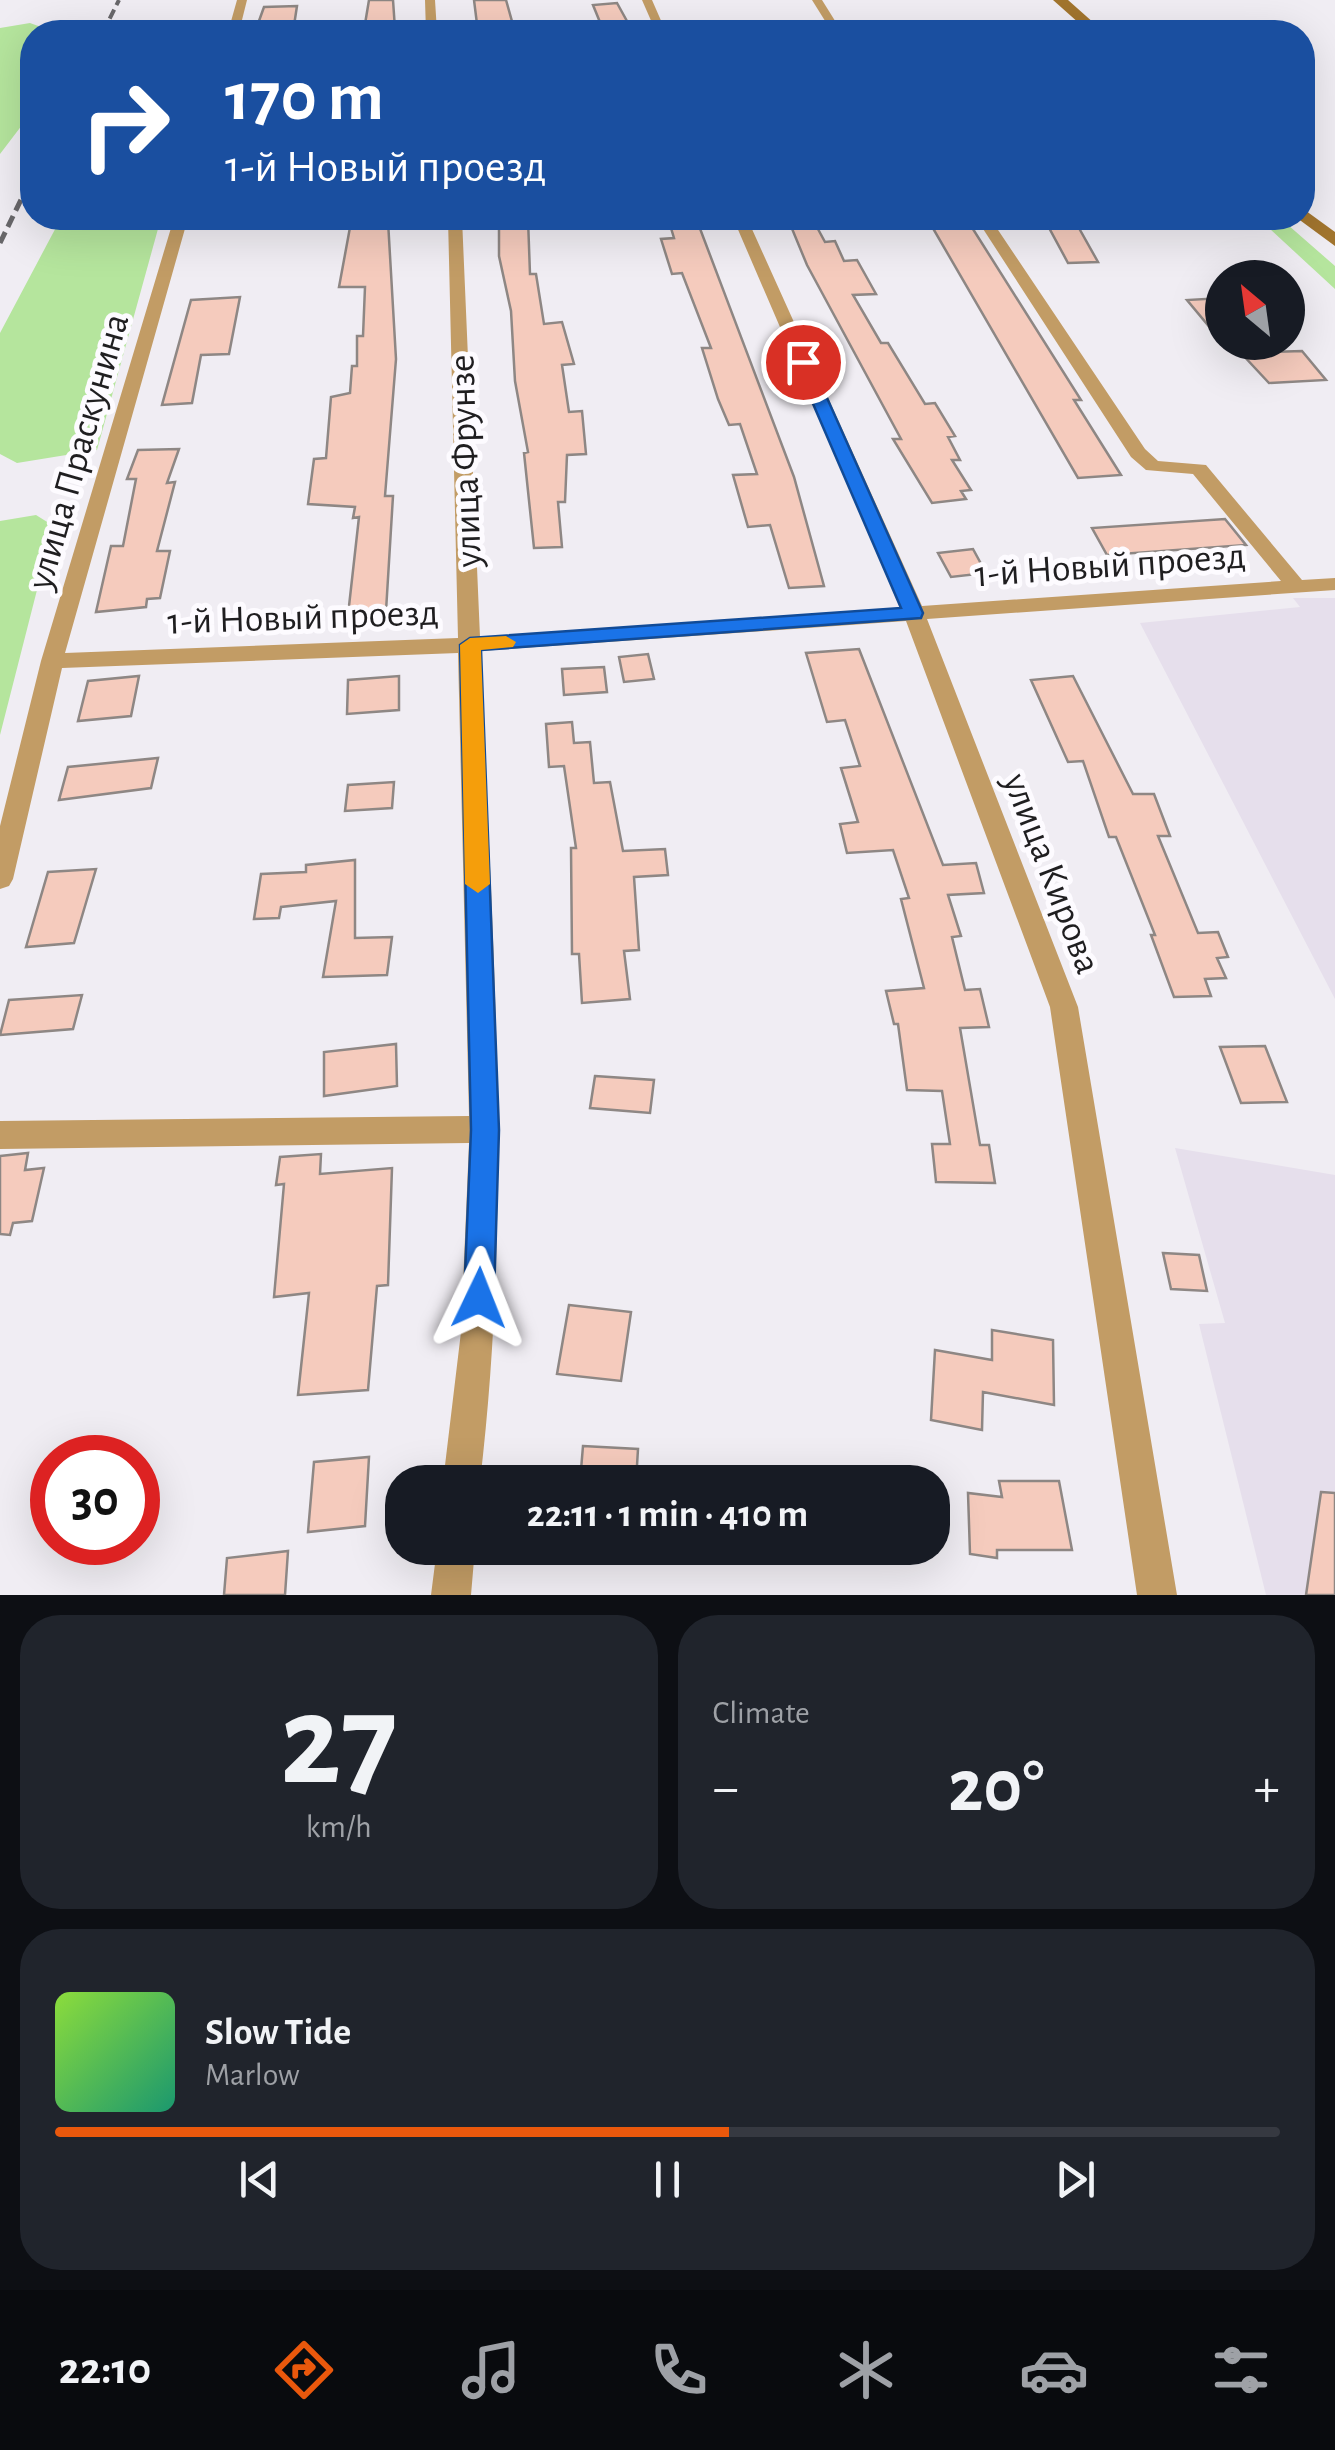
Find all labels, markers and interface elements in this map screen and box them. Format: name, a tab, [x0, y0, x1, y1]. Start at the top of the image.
icon: right	[60, 60, 190, 190]
text: 170 m	[225, 63, 384, 133]
text: 1-й Новый проезд	[225, 145, 546, 190]
north arrow	[1205, 260, 1305, 360]
map controls	[1205, 260, 1305, 360]
street label: улица Праскунина	[21, 309, 136, 595]
pin	[761, 320, 846, 405]
icon: arrive	[776, 335, 831, 390]
street label: улица Фрунзе	[443, 354, 489, 569]
street label: 1-й Новый проезд	[973, 538, 1247, 594]
street label: 1-й Новый проезд	[167, 594, 439, 642]
street label: улица Кирова	[995, 768, 1107, 979]
position arrow	[427, 1246, 531, 1350]
speed limit sign: 30	[30, 1435, 160, 1565]
text: 22:11 · 1 min · 410 m	[527, 1496, 808, 1534]
text: 27	[280, 1678, 397, 1808]
text: Climate	[713, 1697, 810, 1729]
text: 20°	[948, 1750, 1044, 1825]
text: −	[713, 1761, 739, 1816]
text: +	[1254, 1761, 1280, 1816]
text: km/h	[306, 1811, 372, 1843]
text: Slow Tide	[205, 2014, 351, 2052]
text: Marlow	[205, 2059, 300, 2091]
icon: previous	[232, 2152, 287, 2207]
icon: pause	[640, 2152, 695, 2207]
icon: next	[1048, 2152, 1103, 2207]
icon: directions	[269, 2335, 339, 2405]
icon: music	[456, 2335, 526, 2405]
icon: phone	[644, 2335, 714, 2405]
icon: climate	[831, 2335, 901, 2405]
icon: car	[1019, 2335, 1089, 2405]
icon: filters	[1206, 2335, 1276, 2405]
text: 22:10	[59, 2347, 151, 2392]

